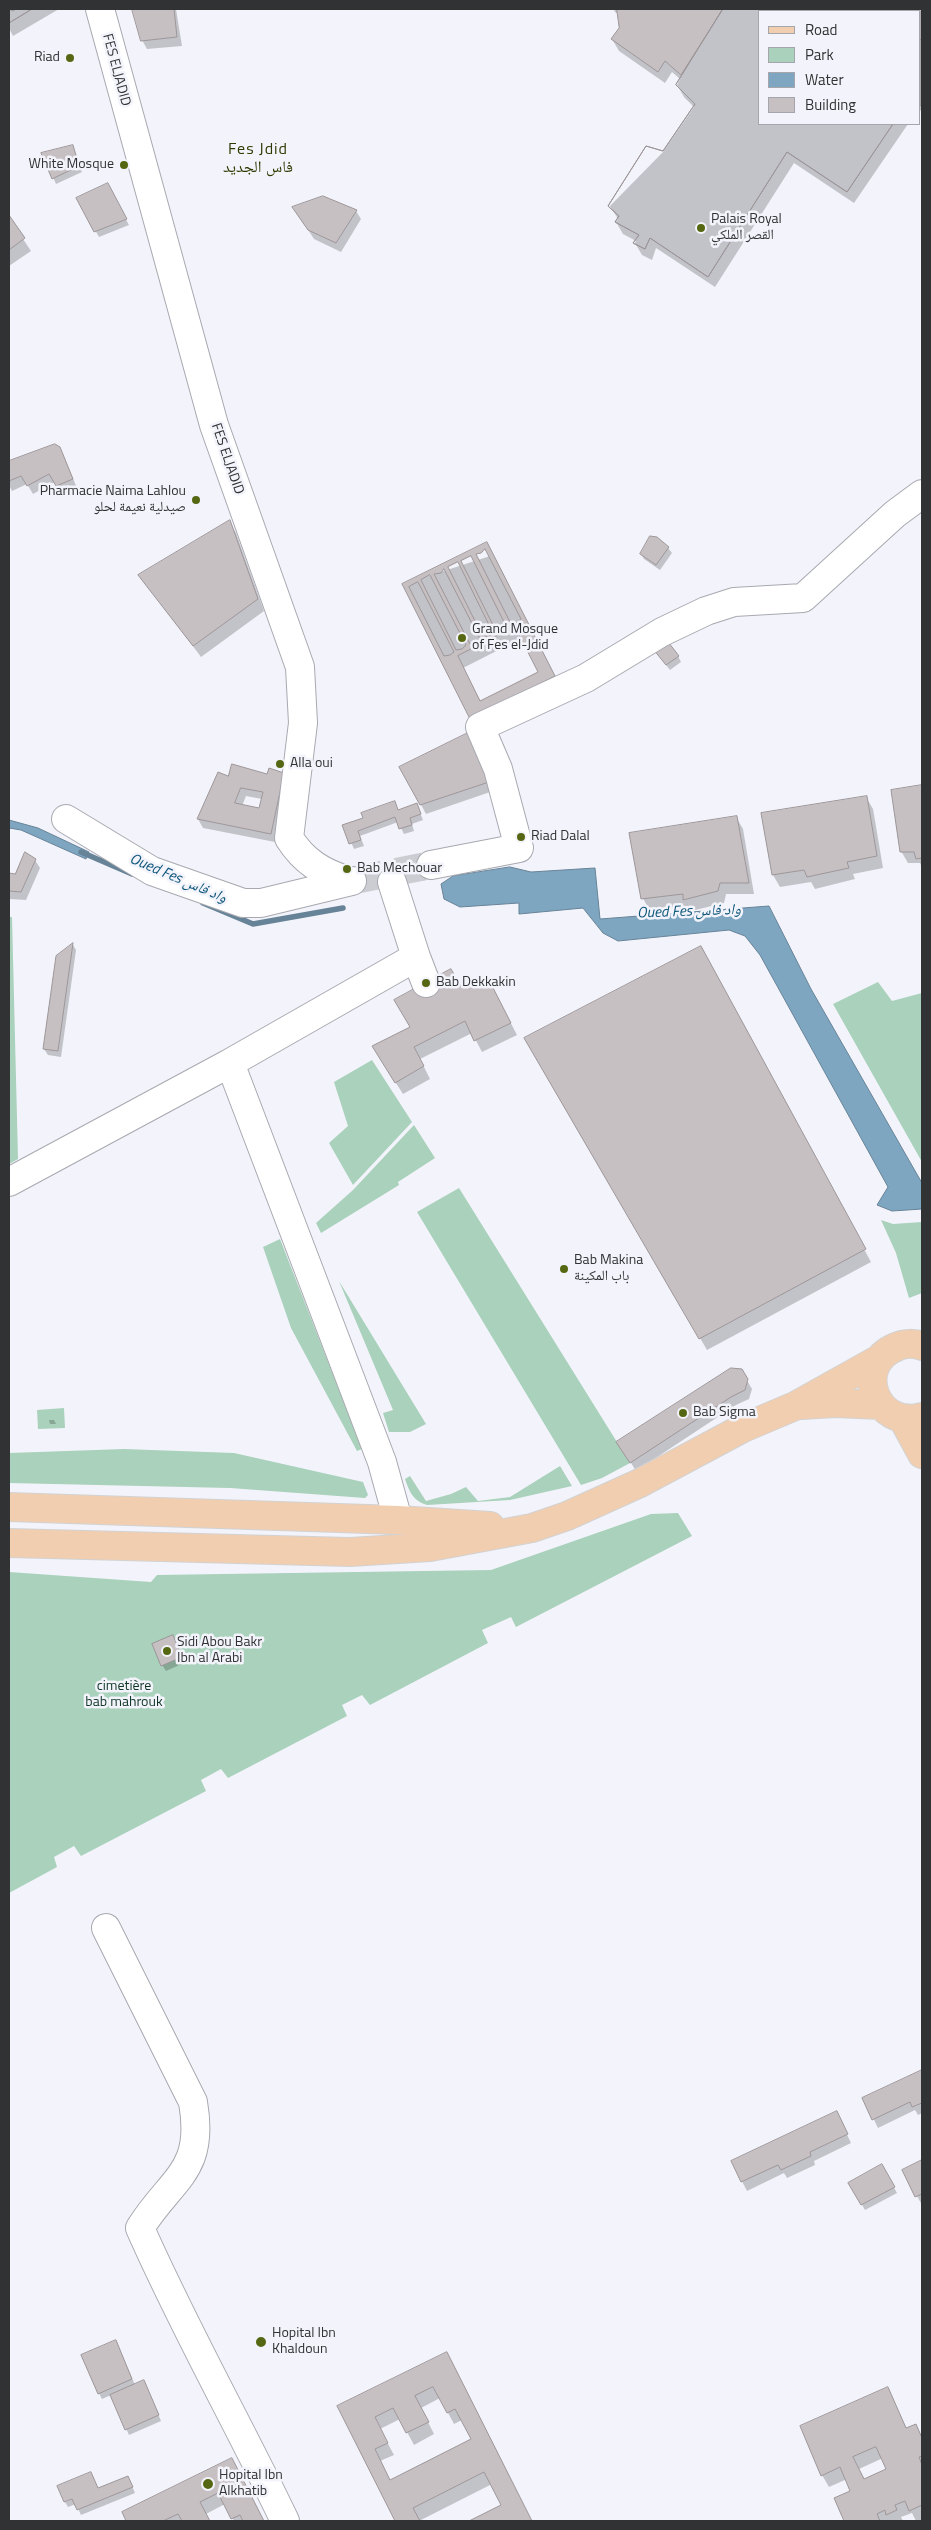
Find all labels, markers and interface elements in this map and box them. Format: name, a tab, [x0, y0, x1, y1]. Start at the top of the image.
legend	[758, 10, 921, 125]
text: Road	[805, 18, 837, 41]
street label: FES ELJADID	[98, 32, 134, 108]
text: Park	[805, 43, 834, 66]
place label: Riad	[34, 50, 60, 66]
marker: Riad	[64, 52, 76, 64]
text: Water	[805, 68, 844, 91]
text: Building	[805, 93, 856, 116]
district label: Fes Jdid فاس الجديد	[223, 140, 293, 178]
place label: White Mosque	[28, 157, 114, 173]
marker: White Mosque	[118, 159, 130, 171]
place label: Palais Royal القصر الملكي	[711, 212, 782, 244]
marker: Palais Royal القصر الملكي	[695, 222, 707, 234]
street label: FES ELJADID	[207, 421, 247, 497]
place label: Pharmacie Naima Lahlou صيدلية نعيمة لحلو	[40, 484, 186, 516]
marker: Pharmacie Naima Lahlou صيدلية نعيمة لحلو	[190, 494, 202, 506]
place label: Grand Mosque of Fes el-Jdid	[472, 622, 558, 654]
marker: Grand Mosque of Fes el-Jdid	[456, 632, 468, 644]
place label: Alla oui	[290, 756, 333, 772]
marker: Alla oui	[274, 758, 286, 770]
place label: Riad Dalal	[531, 829, 590, 845]
marker: Riad Dalal	[515, 831, 527, 843]
water label: Oued Fes واد فاس	[127, 850, 229, 908]
place label: Bab Mechouar	[357, 861, 442, 877]
marker: Bab Mechouar	[341, 863, 353, 875]
water label: Oued Fes واد فاس	[637, 901, 741, 923]
place label: Bab Dekkakin	[436, 975, 516, 991]
marker: Bab Dekkakin	[420, 977, 432, 989]
place label: Bab Makina باب المكينة	[574, 1253, 643, 1285]
marker: Bab Makina باب المكينة	[558, 1263, 570, 1275]
place label: Bab Sigma	[693, 1405, 756, 1421]
marker: Bab Sigma	[677, 1407, 689, 1419]
place label: Sidi Abou Bakr Ibn al Arabi	[177, 1635, 262, 1668]
marker: Sidi Abou Bakr Ibn al Arabi	[161, 1645, 173, 1657]
park label: cimetière bab mahrouk	[85, 1679, 163, 1711]
place label: Hopital Ibn Khaldoun	[272, 2326, 336, 2358]
marker: Hopital Ibn Khaldoun	[254, 2335, 268, 2349]
place label: Hopital Ibn Alkhatib	[219, 2468, 283, 2500]
marker: Hopital Ibn Alkhatib	[201, 2477, 215, 2491]

